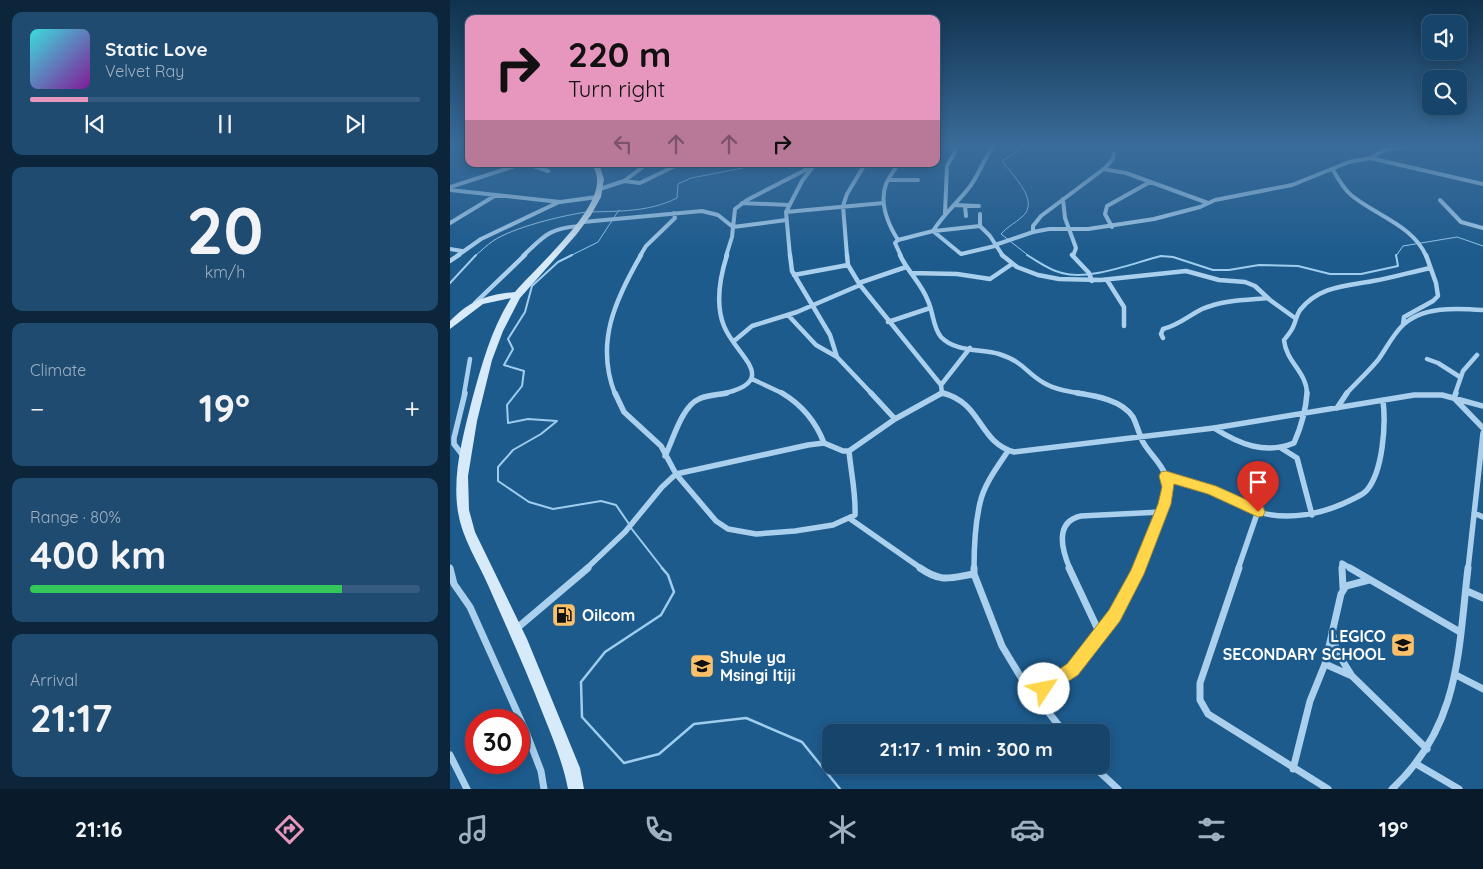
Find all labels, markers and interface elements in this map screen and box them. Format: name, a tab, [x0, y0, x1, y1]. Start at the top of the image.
map controls	[1422, 15, 1467, 115]
button: sound	[1422, 15, 1467, 60]
text: 220 m	[568, 32, 671, 76]
icon: right	[485, 35, 550, 100]
text: Static Love	[105, 37, 208, 61]
text: Velvet Ray	[105, 61, 184, 81]
button: search	[1422, 70, 1467, 115]
text: Turn right	[568, 75, 665, 103]
icon: previous	[81, 110, 109, 138]
icon: pause	[211, 110, 239, 138]
icon: next	[341, 110, 369, 138]
icon: left	[609, 130, 637, 158]
icon: ahead	[662, 130, 690, 158]
icon: ahead	[715, 130, 743, 158]
icon: right	[768, 130, 796, 158]
text: 20	[187, 189, 263, 270]
text: km/h	[205, 262, 245, 282]
text: Climate	[30, 360, 86, 380]
text: 19°	[199, 384, 250, 432]
text: −	[30, 391, 45, 426]
text: +	[404, 391, 420, 426]
pin	[1237, 461, 1279, 512]
icon: arrive	[1244, 468, 1272, 496]
text: Range · 80%	[30, 507, 121, 527]
text: 400 km	[30, 531, 166, 579]
fuel station icon: Oilcom	[551, 602, 577, 628]
place label: Oilcom	[582, 605, 635, 625]
place label: LEGICO SECONDARY SCHOOL	[1223, 626, 1386, 664]
school or university icon: LEGICO SECONDARY SCHOOL	[1390, 632, 1416, 658]
place label: Shule ya Msingi Itiji	[720, 647, 796, 685]
school or university icon: Shule ya Msingi Itiji	[689, 653, 715, 679]
position arrow	[1017, 662, 1069, 714]
text: Arrival	[30, 670, 78, 690]
text: 21:17	[30, 694, 112, 742]
speed limit sign: 30	[465, 709, 530, 774]
text: 21:17 · 1 min · 300 m	[879, 737, 1053, 761]
icon: directions	[272, 812, 307, 847]
icon: music	[456, 812, 491, 847]
icon: phone	[641, 812, 676, 847]
icon: climate	[825, 812, 860, 847]
icon: car	[1010, 812, 1045, 847]
icon: filters	[1194, 812, 1229, 847]
text: 21:16	[75, 815, 123, 843]
text: 19°	[1378, 815, 1408, 843]

